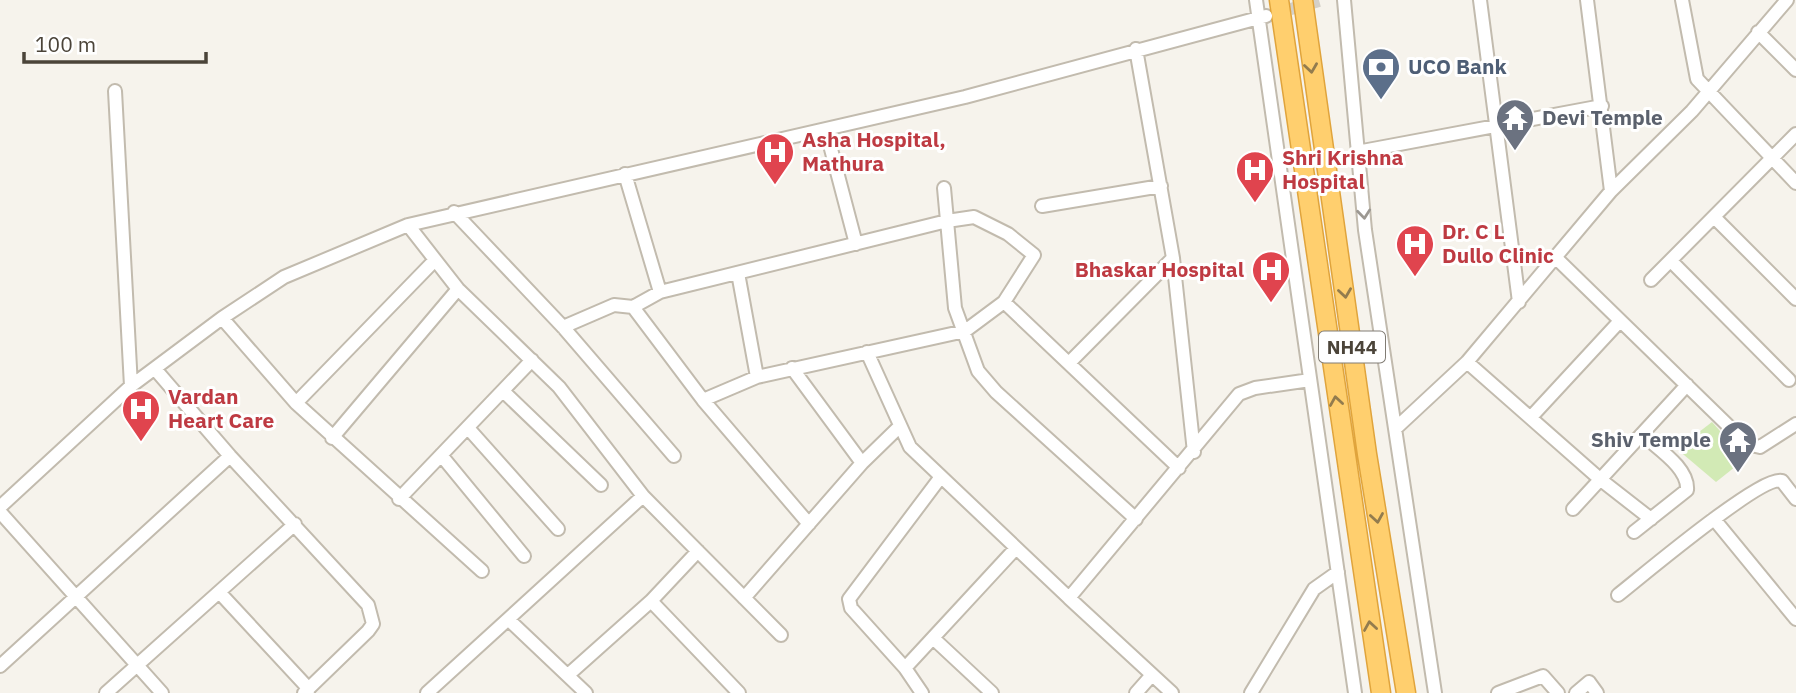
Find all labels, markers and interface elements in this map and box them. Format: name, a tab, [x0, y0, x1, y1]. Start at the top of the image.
scale bar	[24, 21, 206, 65]
text: 100 m	[35, 30, 96, 58]
bank icon: UCO Bank	[1360, 46, 1402, 101]
place label: UCO Bank	[1408, 52, 1507, 80]
one-way arrow	[1304, 62, 1319, 74]
temple icon: Devi Temple	[1494, 97, 1536, 152]
place label: Devi Temple	[1542, 103, 1663, 131]
place label: Asha Hospital, Mathura	[802, 125, 946, 177]
hospital icon: Asha Hospital, Mathura	[754, 131, 796, 186]
place label: Shri Krishna Hospital	[1282, 143, 1404, 195]
hospital icon: Shri Krishna Hospital	[1234, 149, 1276, 204]
one-way arrow	[1356, 208, 1371, 220]
place label: Dr. C L Dullo Clinic	[1442, 217, 1554, 269]
hospital icon: Dr. C L Dullo Clinic	[1394, 223, 1436, 278]
hospital icon: Bhaskar Hospital	[1250, 249, 1292, 304]
place label: Bhaskar Hospital	[1075, 255, 1244, 283]
one-way arrow	[1337, 287, 1352, 299]
road number: NH44	[1319, 332, 1385, 362]
place label: Vardan Heart Care	[168, 382, 275, 434]
hospital icon: Vardan Heart Care	[120, 388, 162, 443]
one-way arrow	[1329, 395, 1344, 406]
temple icon: Shiv Temple	[1717, 419, 1759, 474]
place label: Shiv Temple	[1591, 425, 1711, 453]
one-way arrow	[1369, 512, 1384, 524]
one-way arrow	[1363, 620, 1378, 631]

